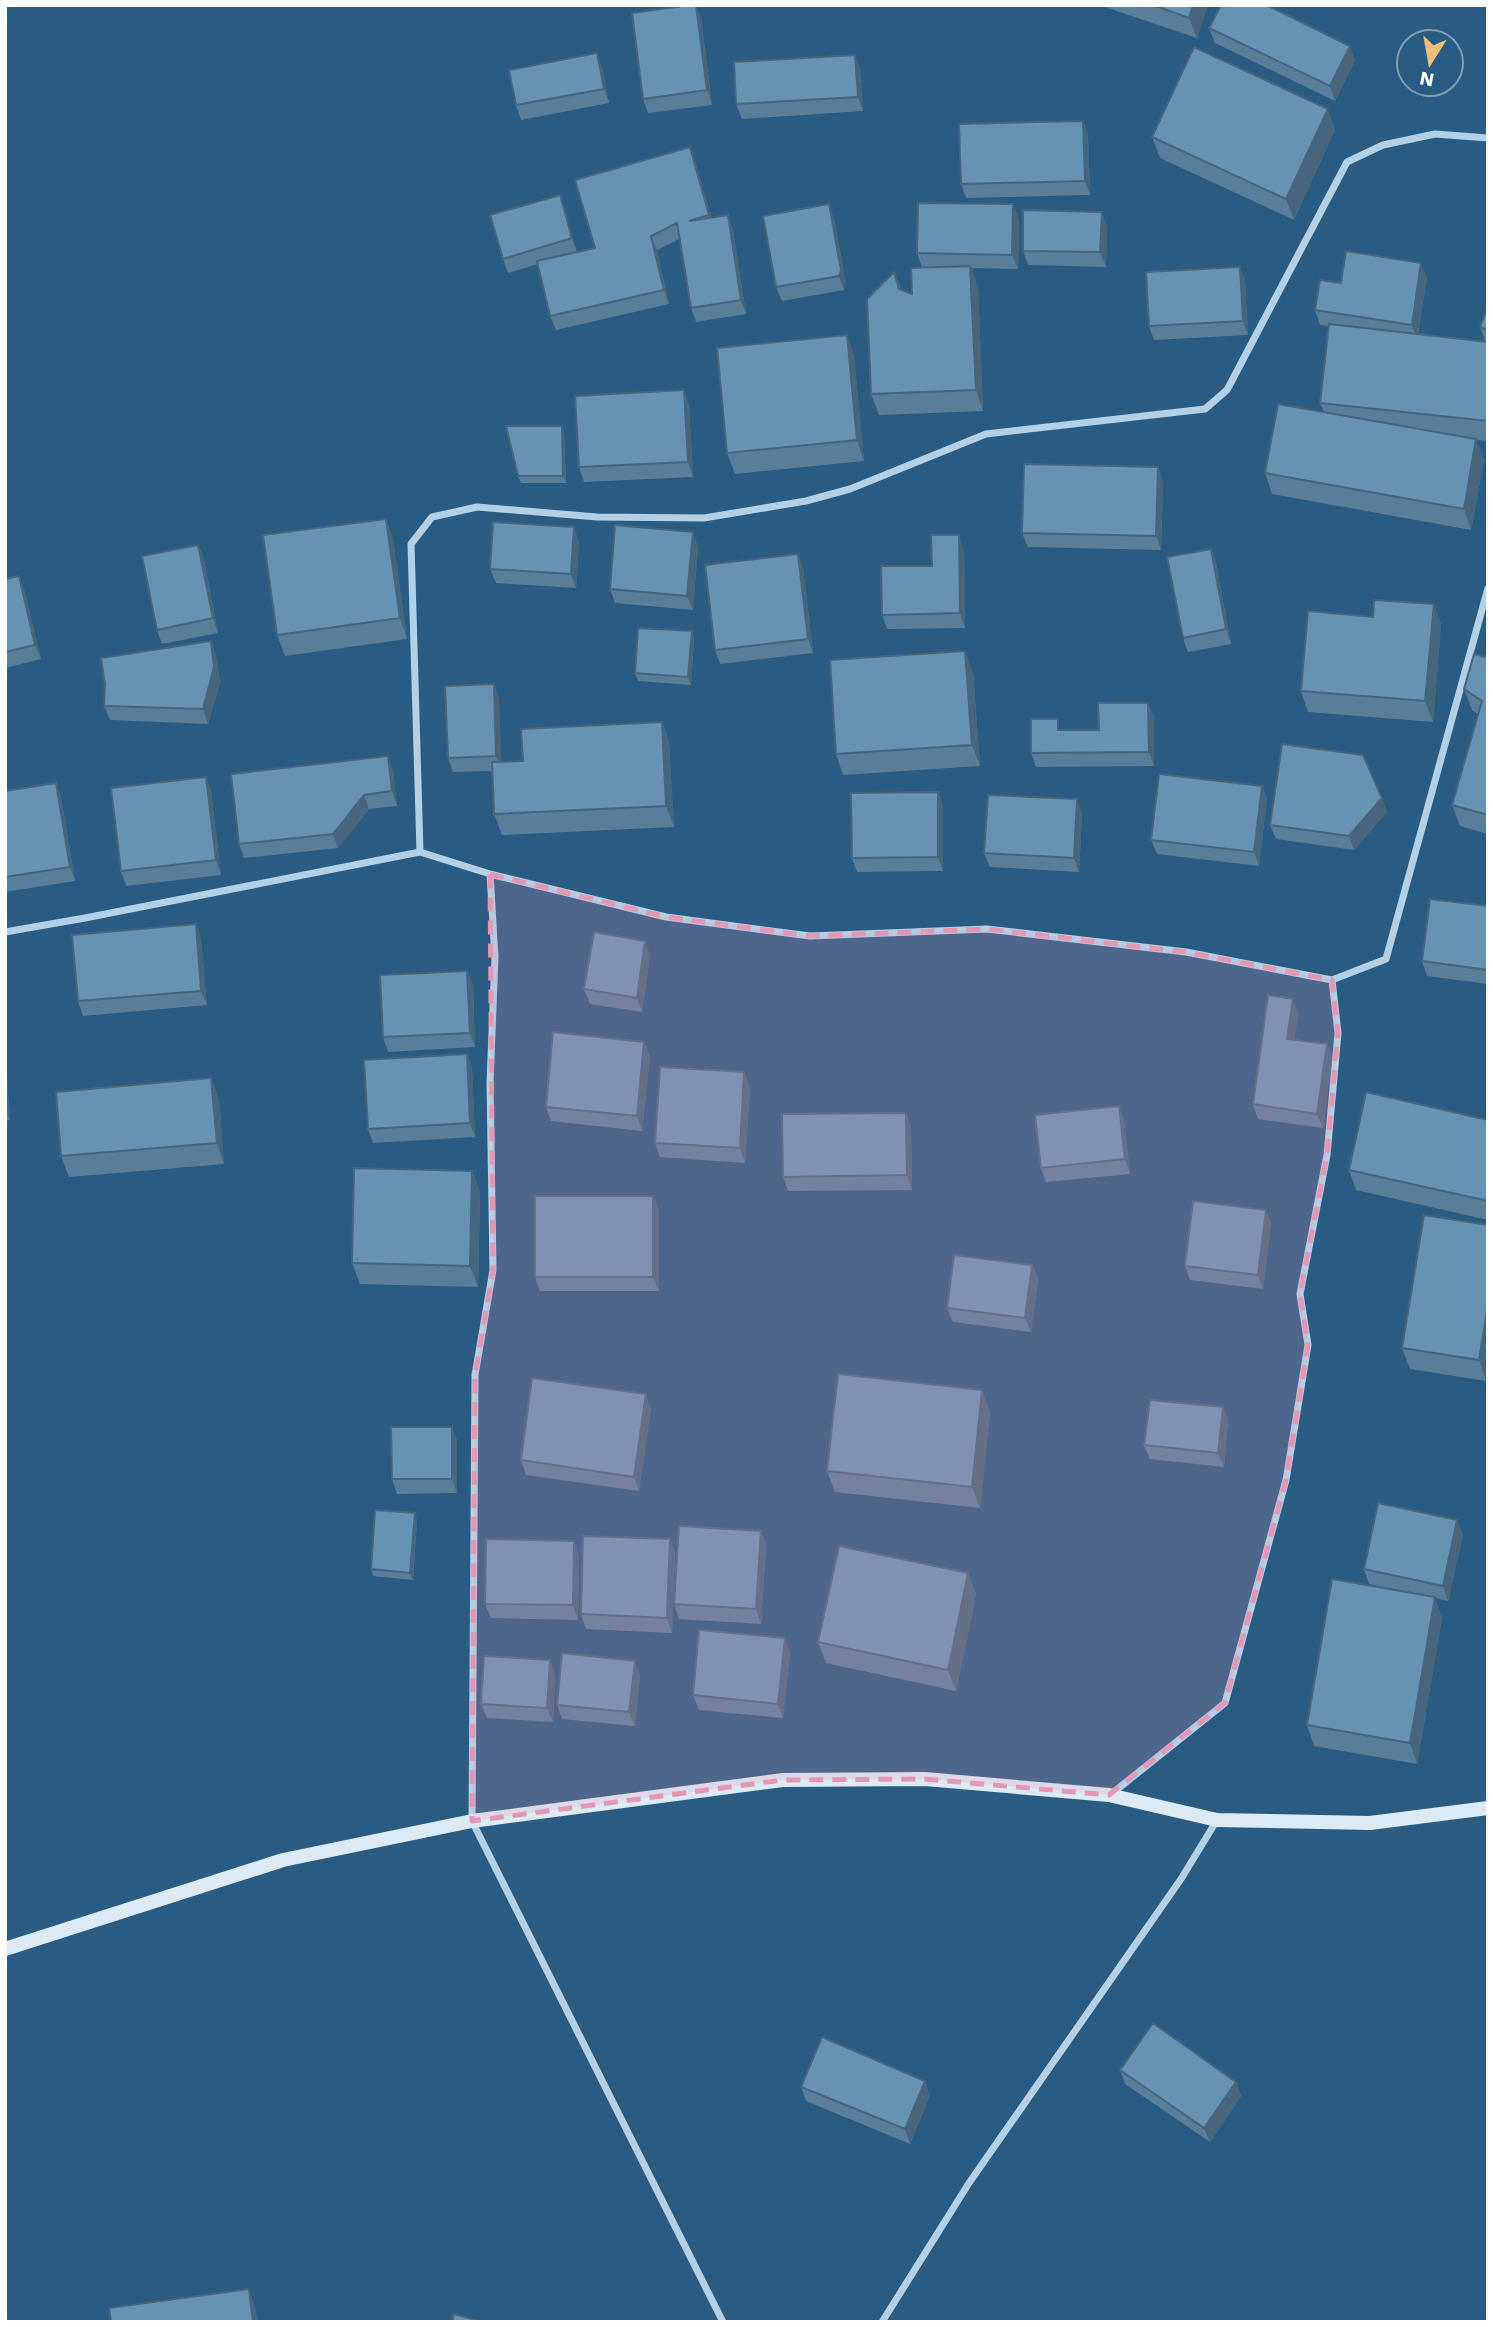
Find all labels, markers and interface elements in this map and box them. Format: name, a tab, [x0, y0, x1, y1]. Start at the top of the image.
north arrow	[1395, 28, 1465, 98]
text: N	[1418, 67, 1436, 92]

